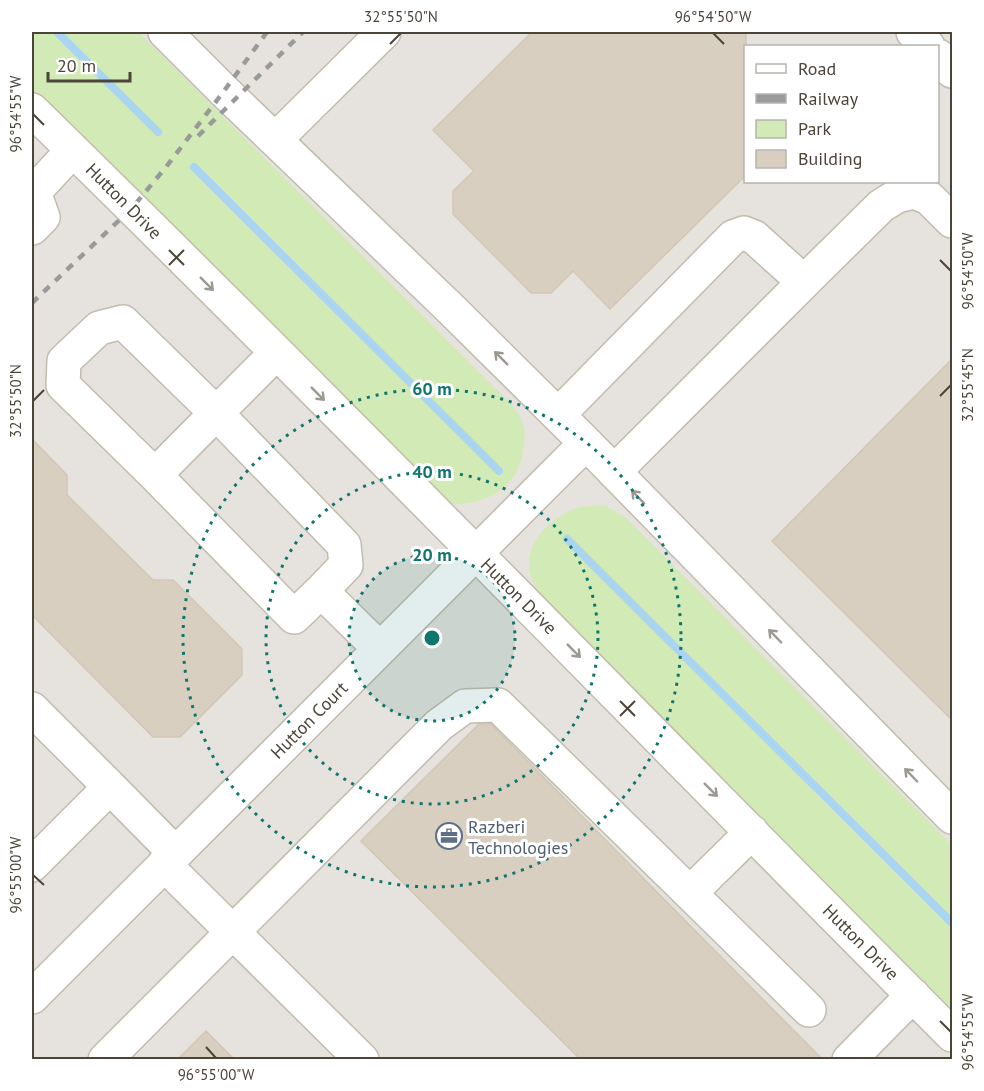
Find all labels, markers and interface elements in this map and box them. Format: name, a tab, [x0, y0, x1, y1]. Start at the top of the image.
text: 32°55'50"N	[364, 7, 438, 26]
text: 96°54'50"W	[675, 7, 752, 26]
scale bar	[48, 45, 130, 83]
legend	[744, 45, 939, 183]
text: 20 m	[57, 54, 96, 77]
text: Road	[798, 57, 836, 80]
text: 96°54'55"W	[6, 75, 25, 152]
text: Railway	[798, 87, 859, 110]
text: Park	[798, 117, 831, 140]
text: Building	[798, 147, 862, 170]
street label: Hutton Drive	[81, 158, 167, 244]
text: 96°54'50"W	[958, 232, 977, 309]
one-way arrow	[200, 277, 215, 291]
text: 32°55'45"N	[958, 348, 977, 422]
one-way arrow	[493, 351, 508, 366]
text: 32°55'50"N	[6, 364, 25, 438]
text: 60 m	[412, 377, 452, 400]
one-way arrow	[310, 387, 325, 402]
text: 40 m	[412, 460, 452, 483]
one-way arrow	[631, 489, 646, 504]
text: 20 m	[412, 543, 452, 566]
street label: Hutton Drive	[476, 553, 562, 639]
centre of rings	[422, 628, 442, 648]
one-way arrow	[767, 628, 782, 643]
one-way arrow	[567, 644, 581, 659]
street label: Hutton Court	[266, 677, 352, 763]
one-way arrow	[904, 768, 919, 783]
one-way arrow	[704, 782, 718, 797]
place label: Razberi Technologies	[468, 815, 568, 859]
office icon: Razberi Technologies	[434, 821, 464, 851]
text: 96°55'00"W	[6, 836, 25, 913]
street label: Hutton Drive	[818, 899, 904, 985]
text: 96°54'55"W	[958, 993, 977, 1070]
text: 96°55'00"W	[178, 1065, 255, 1084]

